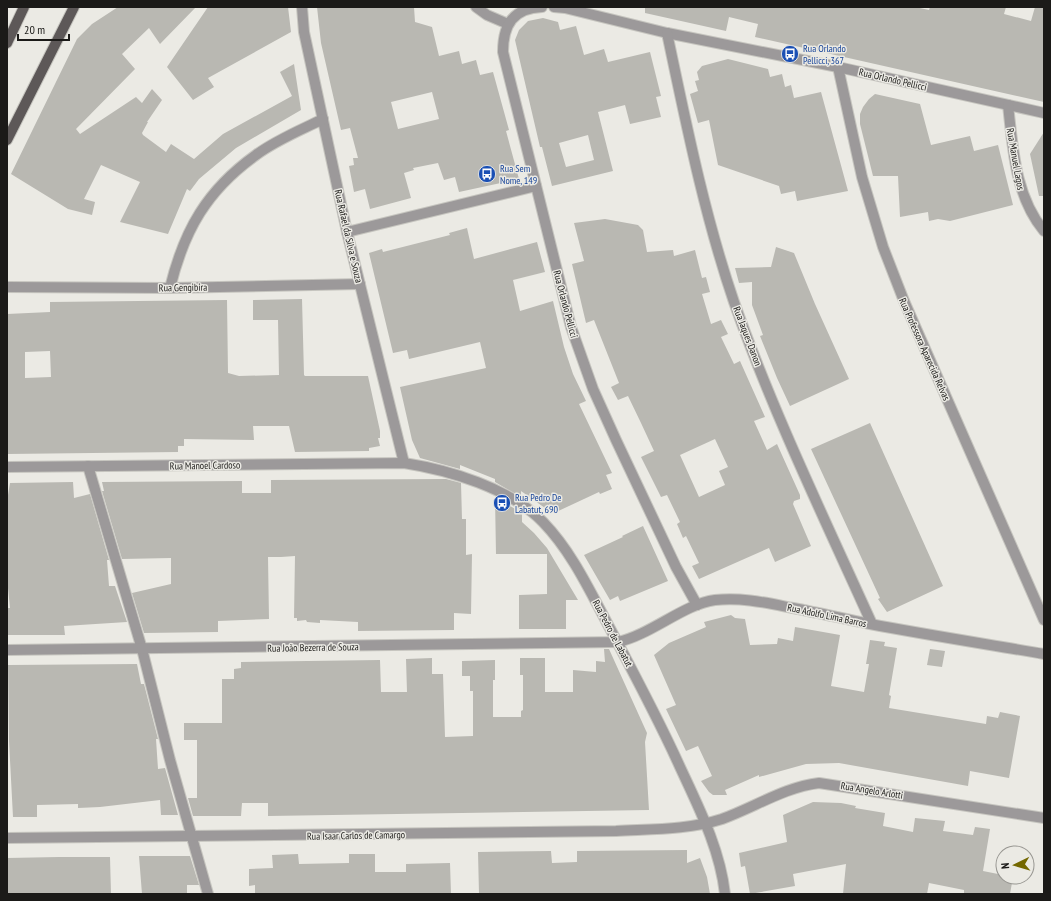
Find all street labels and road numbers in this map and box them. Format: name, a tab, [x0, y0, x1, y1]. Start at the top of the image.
street label: Rua Orlando Pellicci	[858, 65, 928, 94]
street label: Rua Manuel Lagos	[1004, 127, 1027, 192]
street label: Rua Rafael da Silva e Souza	[331, 188, 366, 284]
street label: Rua Orlando Pellicci	[550, 269, 581, 339]
street label: Rua Gengibira	[159, 281, 207, 294]
street label: Rua Professora Aparecida Relvas	[896, 296, 953, 403]
street label: Rua Jaques Danon	[730, 305, 765, 368]
street label: Rua Manoel Cardoso	[170, 458, 240, 473]
street label: Rua Pedro de Labatut	[589, 598, 636, 669]
street label: Rua Adolfo Lima Barros	[786, 601, 868, 630]
street label: Rua João Bezerra de Souza	[267, 640, 359, 655]
street label: Rua Angelo Arlotti	[840, 779, 904, 802]
street label: Rua Isaar Carlos de Camargo	[307, 828, 405, 843]

